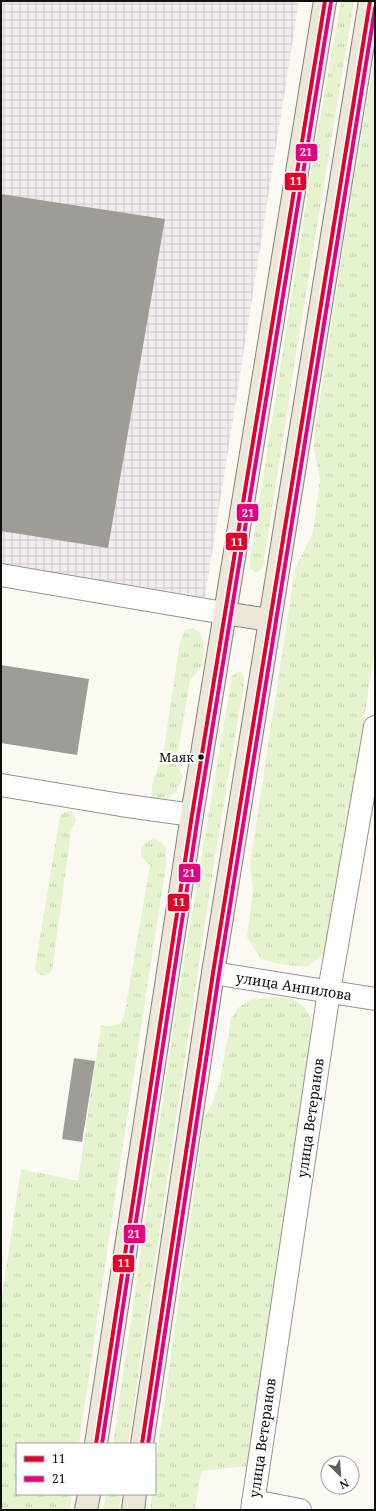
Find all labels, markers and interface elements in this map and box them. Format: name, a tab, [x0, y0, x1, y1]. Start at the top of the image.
line badge: 21	[295, 143, 318, 162]
text: 21	[300, 144, 312, 159]
line badge: 11	[284, 172, 307, 191]
text: 11	[290, 173, 302, 188]
line badge: 21	[236, 503, 259, 522]
text: 21	[242, 505, 254, 520]
line badge: 11	[225, 532, 248, 551]
text: 11	[231, 534, 243, 549]
place label: Маяк	[159, 748, 194, 766]
marker: Маяк	[196, 752, 206, 762]
line badge: 21	[178, 863, 201, 883]
text: 21	[183, 865, 195, 880]
line badge: 11	[167, 893, 190, 912]
text: 11	[173, 894, 185, 909]
street label: улица Анпилова	[235, 967, 353, 1005]
street label: улица Ветеранов	[292, 1057, 328, 1179]
line badge: 21	[123, 1224, 146, 1244]
text: 21	[128, 1226, 140, 1241]
line badge: 11	[112, 1254, 135, 1273]
text: 11	[118, 1255, 130, 1270]
street label: улица Ветеранов	[244, 1377, 280, 1499]
legend	[16, 1443, 156, 1495]
text: 11	[52, 1450, 65, 1467]
north arrow	[320, 1455, 360, 1495]
text: 21	[52, 1470, 65, 1487]
text: N	[337, 1476, 352, 1493]

